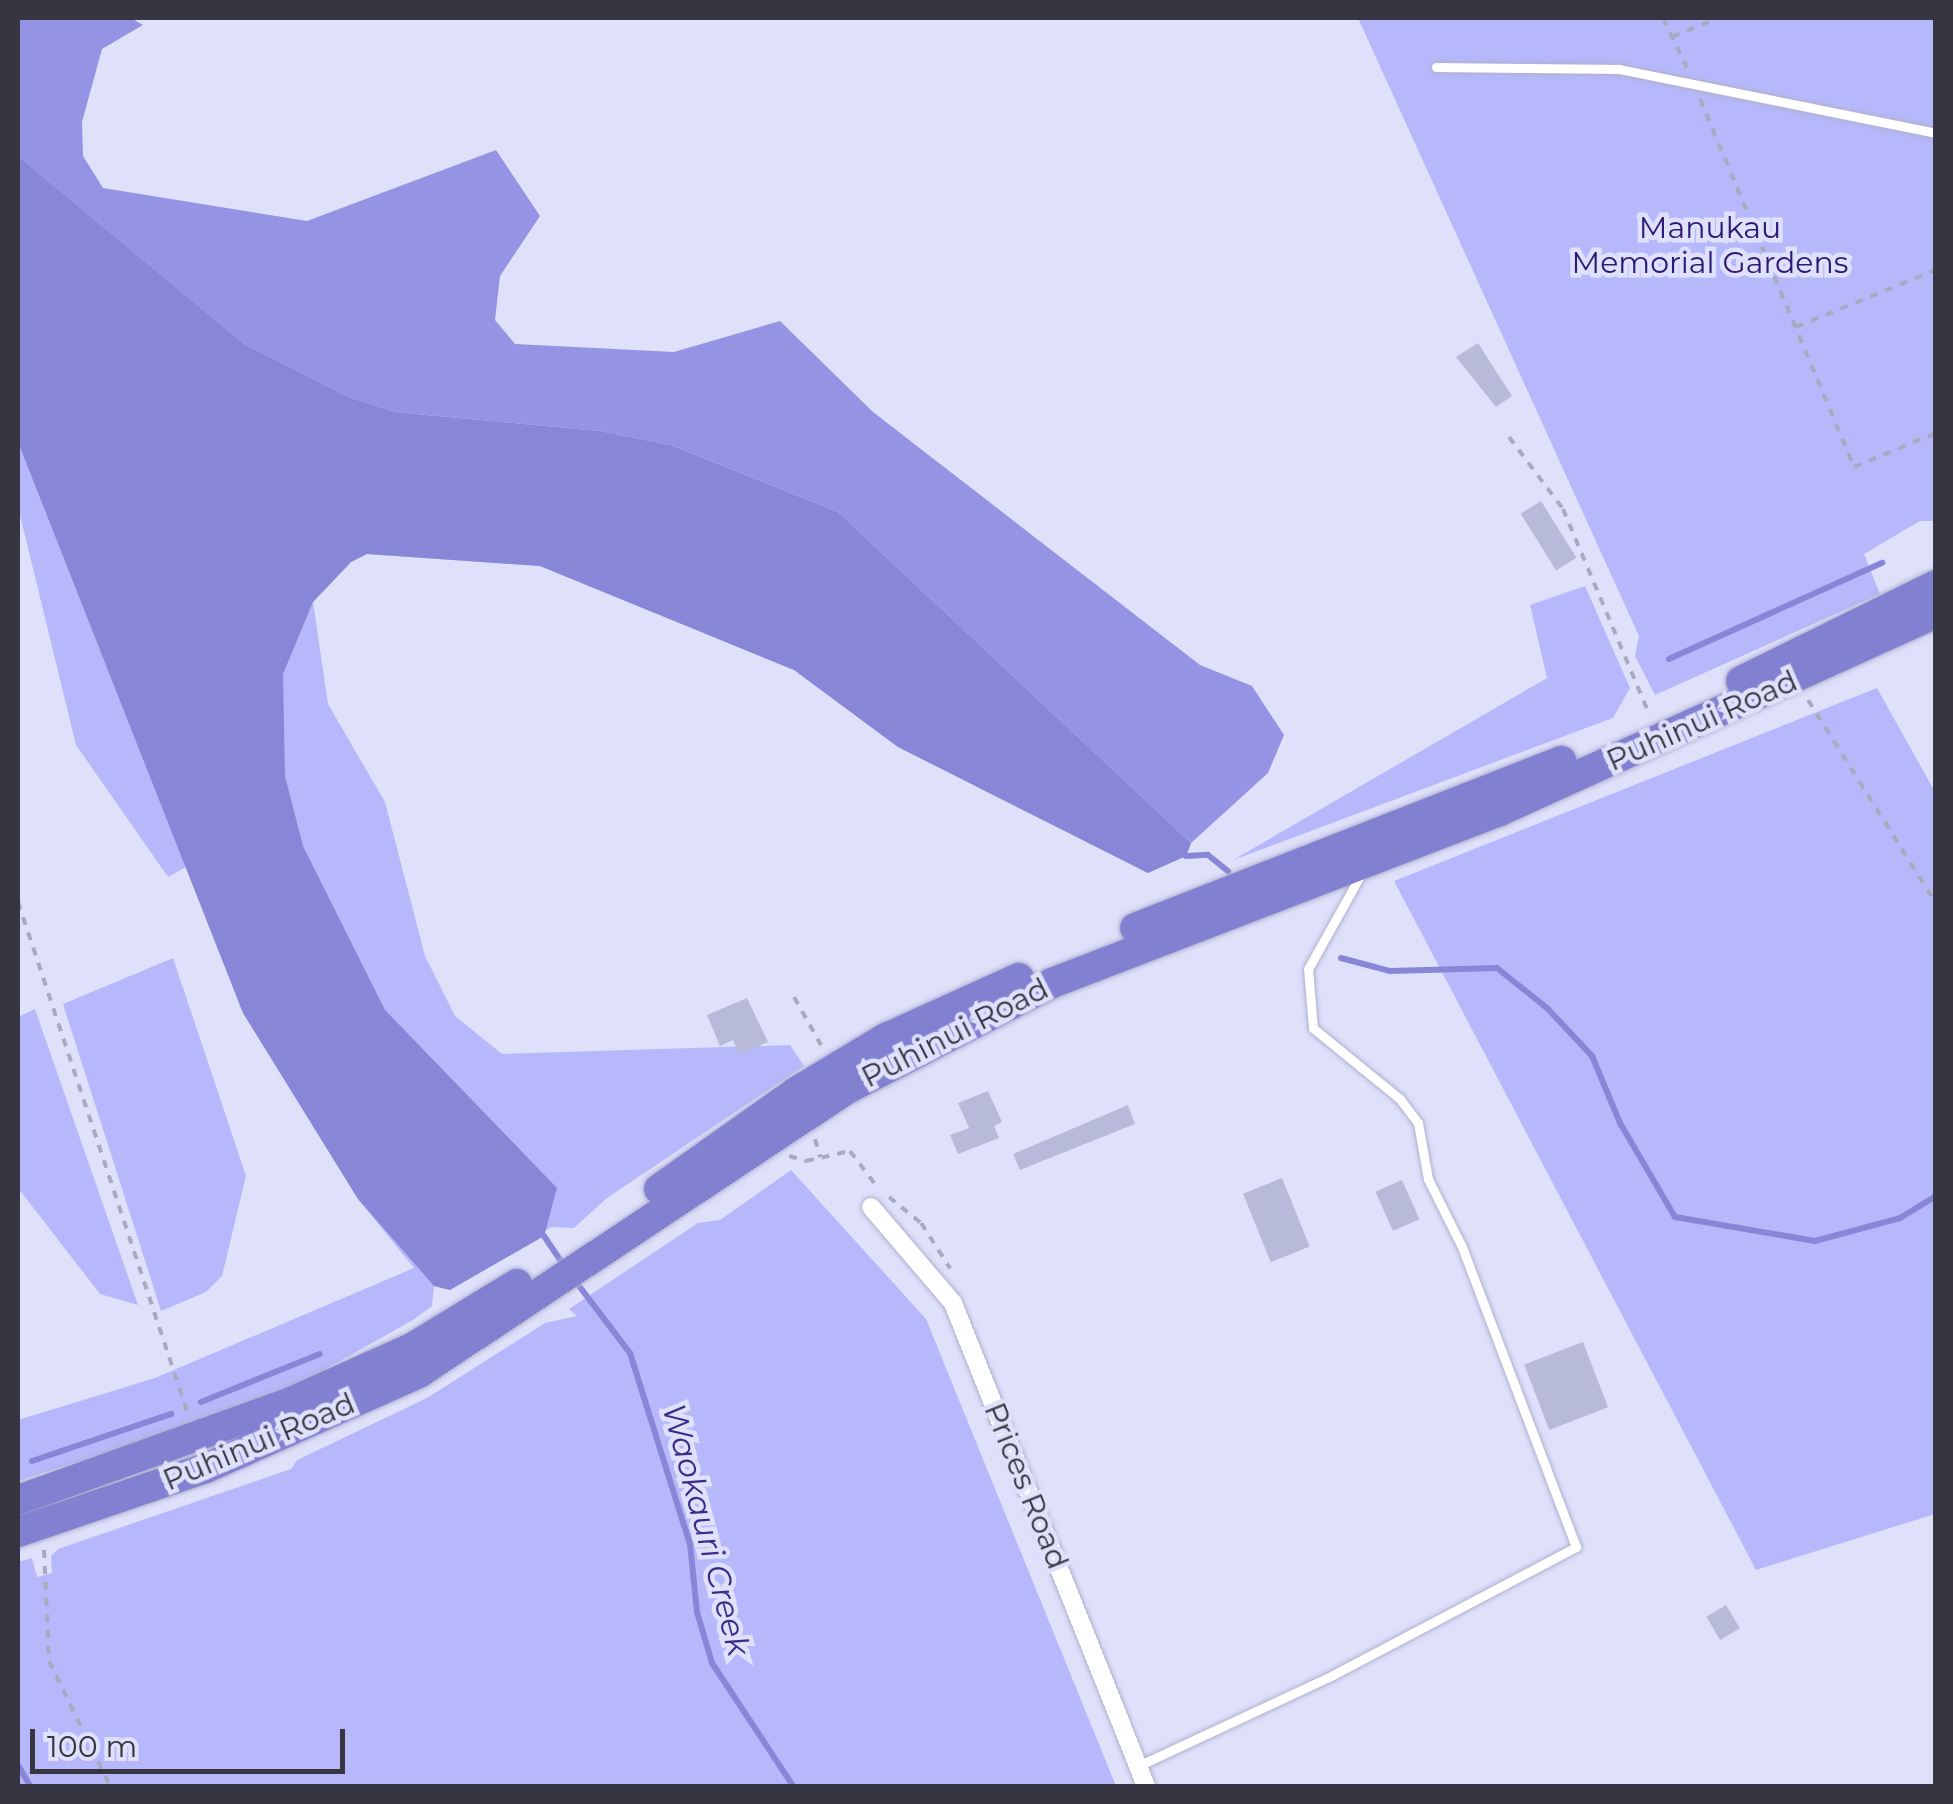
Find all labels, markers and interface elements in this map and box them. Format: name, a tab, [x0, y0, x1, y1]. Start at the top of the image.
park label: Manukau Memorial Gardens	[1572, 210, 1848, 280]
street label: Puhinui Road	[1601, 663, 1803, 779]
street label: Puhinui Road	[856, 970, 1054, 1096]
street label: Puhinui Road	[158, 1385, 360, 1499]
street label: Prices Road	[976, 1397, 1076, 1575]
water label: Waokauri Creek	[654, 1400, 758, 1660]
scale bar	[35, 1709, 350, 1771]
text: 100 m	[47, 1728, 137, 1765]

